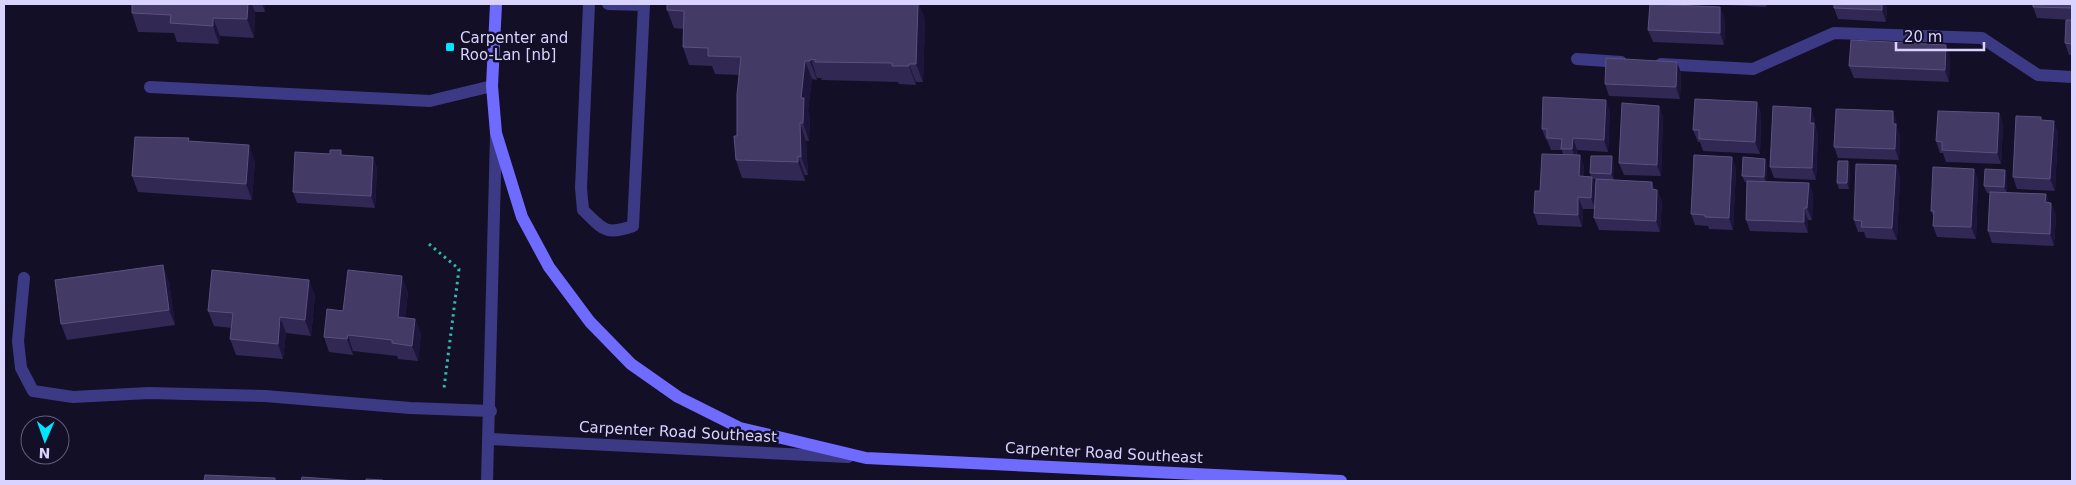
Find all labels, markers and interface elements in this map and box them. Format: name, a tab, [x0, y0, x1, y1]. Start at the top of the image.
scale bar	[1896, 20, 1984, 52]
text: 20 m	[1904, 28, 1942, 46]
place label: Carpenter and Roo-Lan [nb]	[460, 29, 568, 64]
marker: Carpenter and Roo-Lan [nb]	[444, 41, 456, 53]
north arrow	[20, 415, 70, 465]
street label: Carpenter Road Southeast	[579, 418, 778, 446]
street label: Carpenter Road Southeast	[1005, 439, 1204, 467]
text: N	[38, 445, 51, 461]

